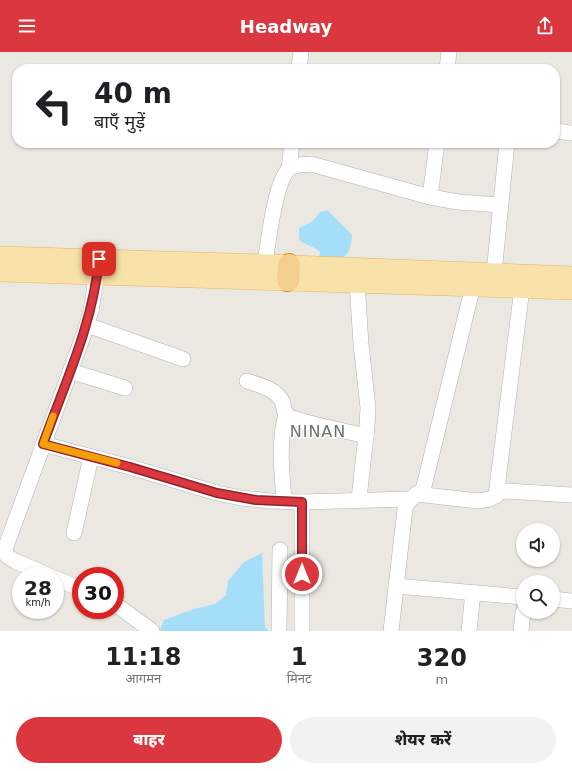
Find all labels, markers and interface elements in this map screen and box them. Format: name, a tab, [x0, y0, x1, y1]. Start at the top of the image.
icon: menu	[16, 15, 38, 37]
icon: share	[534, 15, 556, 37]
text: Headway	[240, 16, 332, 37]
text: 40 m	[94, 77, 172, 110]
icon: left	[28, 80, 80, 132]
text: बाएँ मुड़ें	[94, 111, 145, 132]
pin	[82, 242, 116, 276]
icon: arrive	[88, 248, 110, 270]
district label: NINAN	[290, 422, 346, 441]
map controls	[516, 523, 560, 619]
button: sound	[516, 523, 560, 567]
position arrow	[281, 553, 323, 595]
speed limit sign: 30	[72, 567, 124, 619]
button: search	[516, 575, 560, 619]
text: 28	[24, 576, 52, 600]
text: km/h	[25, 597, 51, 608]
text: 11:18	[105, 643, 182, 671]
text: 1	[291, 643, 308, 671]
text: 320	[417, 644, 467, 672]
text: आगमन	[126, 671, 161, 686]
text: मिनट	[287, 671, 312, 686]
text: m	[435, 672, 448, 687]
button: बाहर	[16, 717, 282, 763]
button: शेयर करें	[290, 717, 556, 763]

